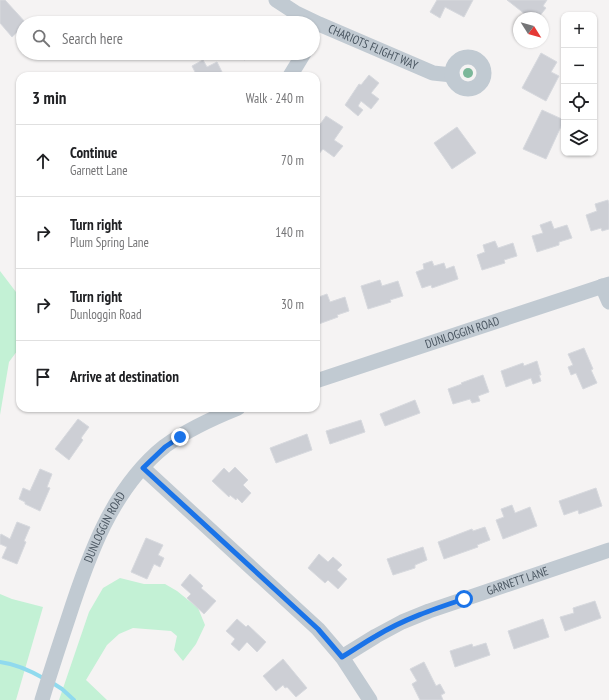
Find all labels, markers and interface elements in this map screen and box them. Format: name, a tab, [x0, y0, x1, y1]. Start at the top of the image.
north arrow	[513, 12, 549, 48]
map controls	[561, 12, 597, 156]
button: +	[561, 12, 597, 48]
search box	[16, 16, 320, 60]
street label: CHARIOTS FLIGHT WAY	[326, 21, 421, 73]
icon: search	[30, 27, 52, 49]
text: Search here	[62, 29, 123, 48]
button: −	[561, 48, 597, 84]
button: locate	[561, 84, 597, 120]
text: 3 min	[32, 87, 66, 109]
text: Walk · 240 m	[246, 90, 304, 107]
button: layers	[561, 120, 597, 156]
text: Continue	[70, 143, 117, 162]
icon: ahead	[32, 150, 54, 172]
text: 70 m	[281, 152, 304, 169]
text: Garnett Lane	[70, 162, 128, 179]
text: Turn right	[70, 215, 122, 234]
icon: right	[32, 222, 54, 244]
text: 140 m	[275, 224, 304, 241]
text: Plum Spring Lane	[70, 234, 149, 251]
text: Turn right	[70, 287, 122, 306]
icon: right	[32, 294, 54, 316]
text: 30 m	[281, 296, 304, 313]
text: Dunloggin Road	[70, 306, 142, 323]
street label: DUNLOGGIN ROAD	[423, 313, 501, 351]
icon: arrive	[32, 366, 54, 388]
text: Arrive at destination	[70, 367, 179, 386]
route end	[171, 428, 189, 446]
street label: DUNLOGGIN ROAD	[80, 489, 128, 565]
street label: GARNETT LANE	[484, 563, 550, 598]
route start	[455, 590, 473, 608]

